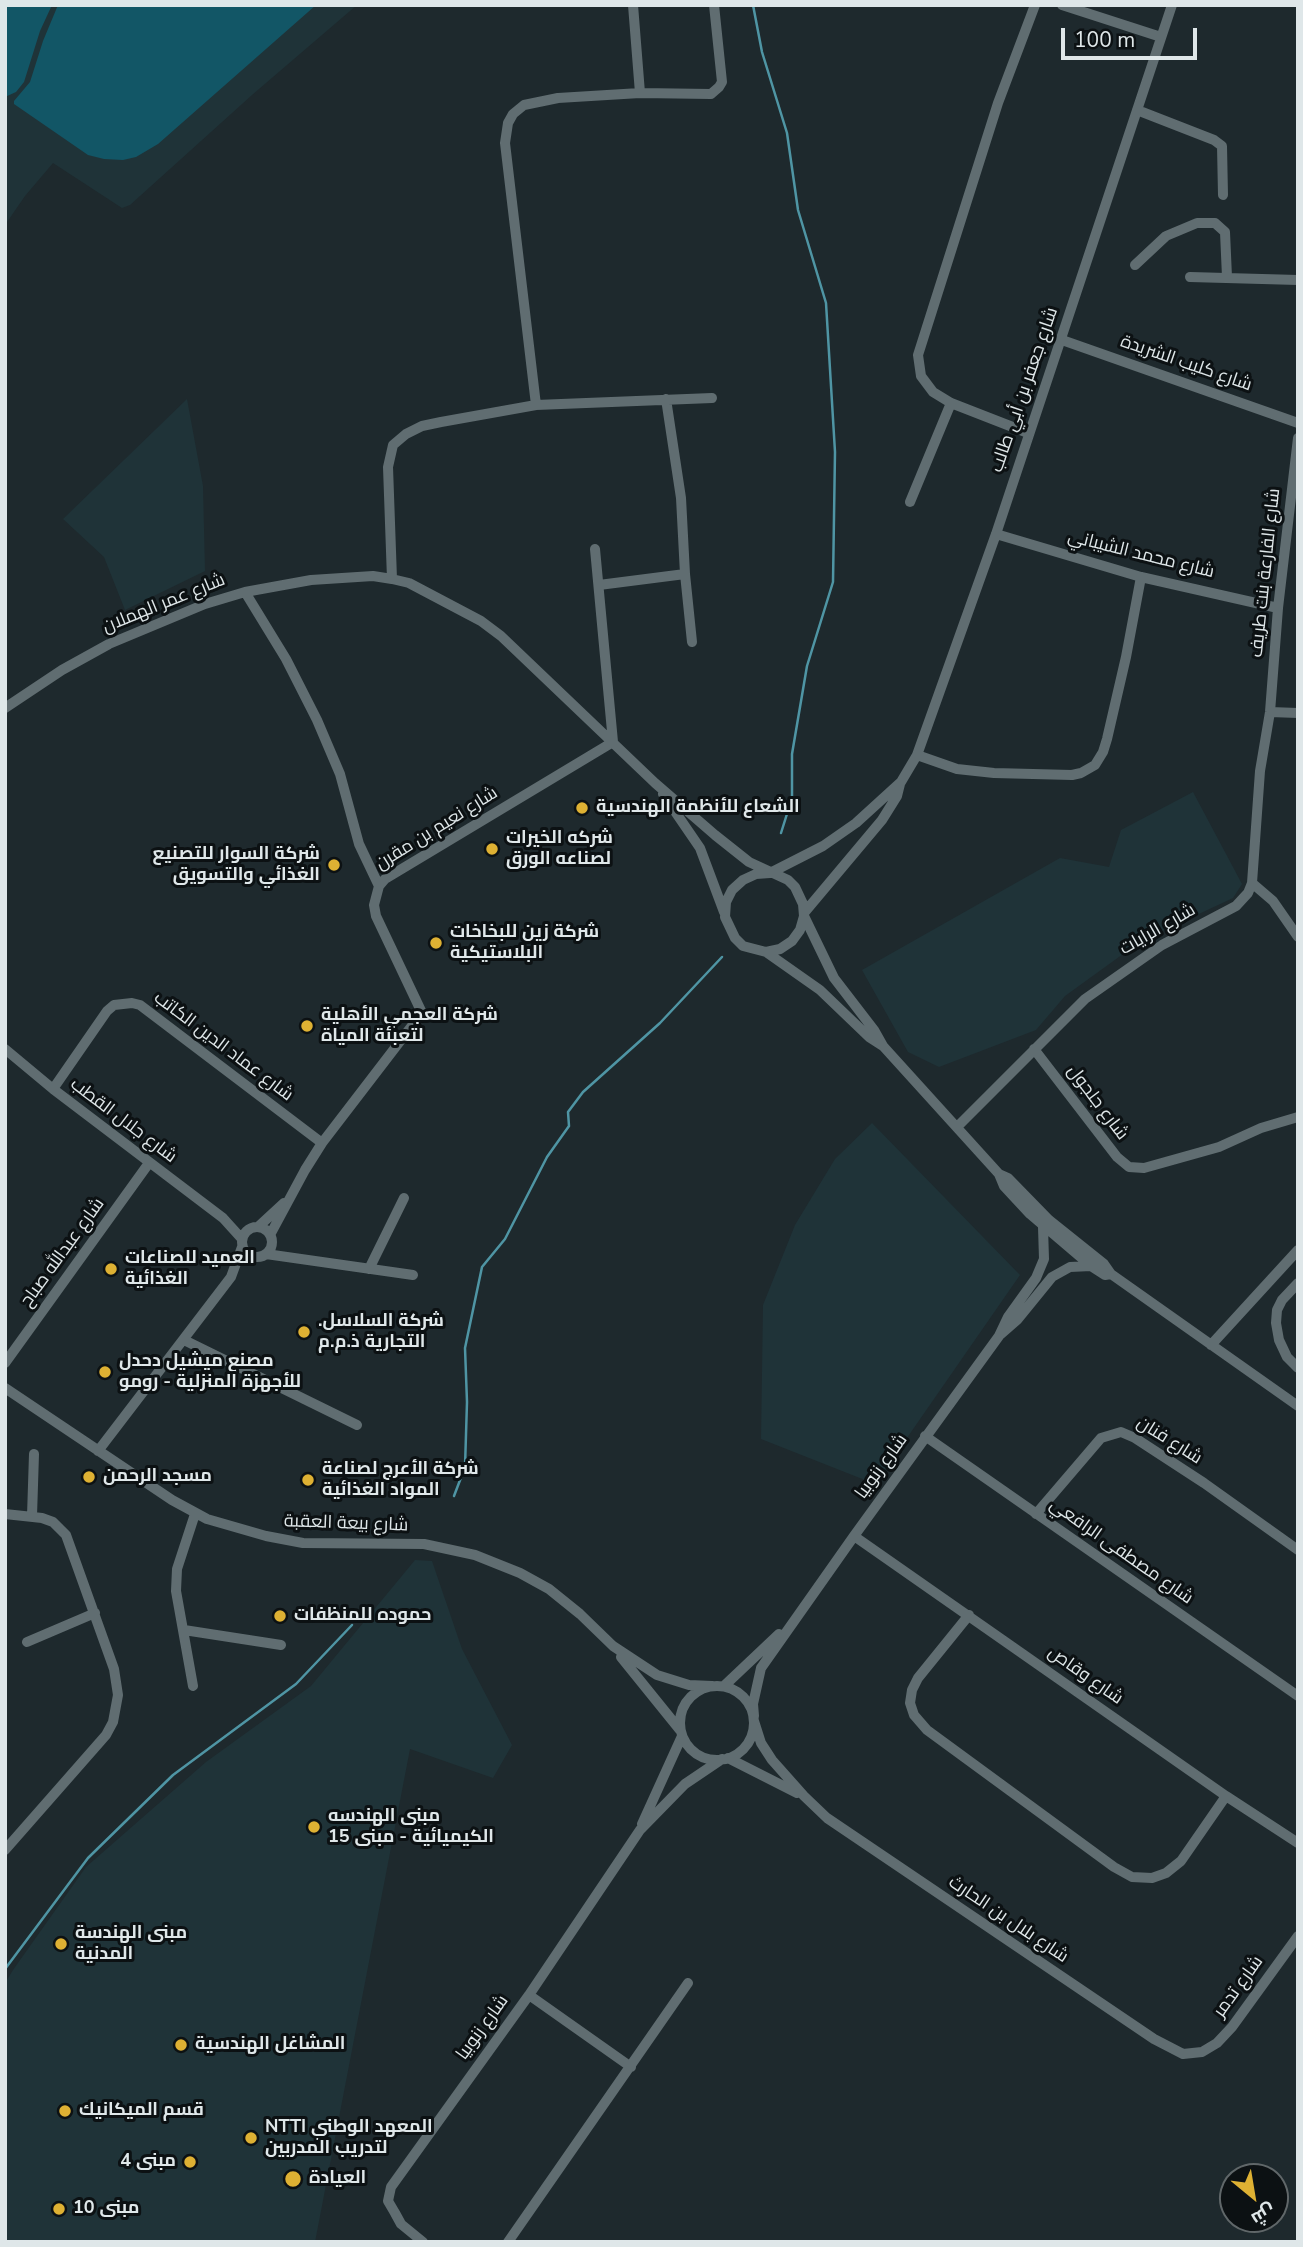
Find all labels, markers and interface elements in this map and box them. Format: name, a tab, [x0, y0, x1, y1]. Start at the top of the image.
scale bar	[1065, 14, 1202, 58]
text: 100 m	[1074, 26, 1135, 54]
street label: شارع جعفر بن أبي طالب	[987, 305, 1063, 475]
street label: شارع كليب الشريدة	[1117, 331, 1255, 397]
street label: شارع الفارعة بنت طريف	[1246, 487, 1286, 659]
street label: شارع محمد الشيباني	[1066, 526, 1216, 584]
street label: شارع عمر الهملان	[100, 570, 228, 638]
street label: شارع نعيم بن مقرن	[372, 783, 502, 875]
place label: الشعاع للأنظمة الهندسية	[596, 797, 800, 819]
marker: الشعاع للأنظمة الهندسية	[574, 800, 590, 816]
place label: شركه الخيرات لصناعه الورق	[506, 828, 613, 870]
marker: شركه الخيرات لصناعه الورق	[484, 841, 500, 857]
place label: شركة السوار للتصنيع الغذائي والتسويق	[153, 844, 320, 886]
marker: شركة السوار للتصنيع الغذائي والتسويق	[326, 857, 342, 873]
street label: شارع الرايات	[1116, 900, 1200, 960]
place label: شركة زين للبخاخات البلاستيكية	[450, 922, 599, 964]
marker: شركة زين للبخاخات البلاستيكية	[428, 935, 444, 951]
street label: شارع عماد الدين الكاتب	[149, 988, 297, 1106]
place label: شركة العجمي الأهلية لتعبئة المياة	[321, 1005, 498, 1048]
marker: شركة العجمي الأهلية لتعبئة المياة	[299, 1018, 315, 1034]
street label: شارع جلجول	[1062, 1061, 1132, 1145]
street label: شارع جلال القطب	[66, 1074, 180, 1168]
street label: شارع عبدالله صباح	[16, 1194, 110, 1312]
place label: العميد للصناعات الغذائية	[125, 1248, 255, 1290]
marker: العميد للصناعات الغذائية	[103, 1261, 119, 1277]
place label: .شركة السلاسل التجارية ذ.م.م	[318, 1311, 444, 1354]
marker: .شركة السلاسل التجارية ذ.م.م	[296, 1324, 312, 1340]
place label: مصنع ميشيل دحدل للأجهزة المنزلية - رومو	[119, 1351, 301, 1394]
marker: مصنع ميشيل دحدل للأجهزة المنزلية - رومو	[97, 1364, 113, 1380]
street label: شارع فنان	[1132, 1412, 1206, 1470]
street label: شارع زنوبيا	[851, 1430, 913, 1504]
place label: شركة الأعرج لصناعة المواد الغذائية	[322, 1459, 479, 1502]
place label: مسجد الرحمن	[103, 1466, 212, 1488]
marker: مسجد الرحمن	[81, 1469, 97, 1485]
marker: شركة الأعرج لصناعة المواد الغذائية	[300, 1472, 316, 1488]
street label: شارع مصطفى الرافعي	[1045, 1494, 1197, 1610]
street label: شارع بيعة العقبة	[283, 1511, 409, 1537]
place label: حموده للمنظفات	[294, 1605, 432, 1627]
marker: حموده للمنظفات	[272, 1608, 288, 1624]
street label: شارع وقاص	[1043, 1642, 1127, 1710]
place label: مبنى الهندسه الكيميائية - مبنى 15	[328, 1806, 494, 1848]
marker: مبنى الهندسه الكيميائية - مبنى 15	[306, 1819, 322, 1835]
street label: شارع بلال بن الحارث	[944, 1872, 1072, 1968]
place label: مبنى الهندسة المدنية	[75, 1923, 187, 1966]
marker: مبنى الهندسة المدنية	[53, 1936, 69, 1952]
street label: شارع تدمر	[1209, 1952, 1269, 2022]
street label: شارع زنوبيا	[452, 1991, 514, 2065]
place label: المشاغل الهندسية	[195, 2034, 345, 2056]
marker: المشاغل الهندسية	[173, 2037, 189, 2053]
place label: قسم الميكانيك	[79, 2100, 204, 2122]
marker: قسم الميكانيك	[57, 2103, 73, 2119]
place label: NTTI المعهد الوطني لتدريب المدربين	[265, 2117, 433, 2160]
marker: NTTI المعهد الوطني لتدريب المدربين	[243, 2130, 259, 2146]
place label: مبنى 4	[120, 2151, 176, 2173]
marker: مبنى 4	[182, 2154, 198, 2170]
north arrow	[1219, 2163, 1289, 2233]
place label: العيادة	[309, 2168, 366, 2190]
marker: العيادة	[283, 2169, 303, 2189]
text: ش	[1246, 2197, 1281, 2232]
place label: مبنى 10	[73, 2198, 139, 2220]
marker: مبنى 10	[51, 2201, 67, 2217]

